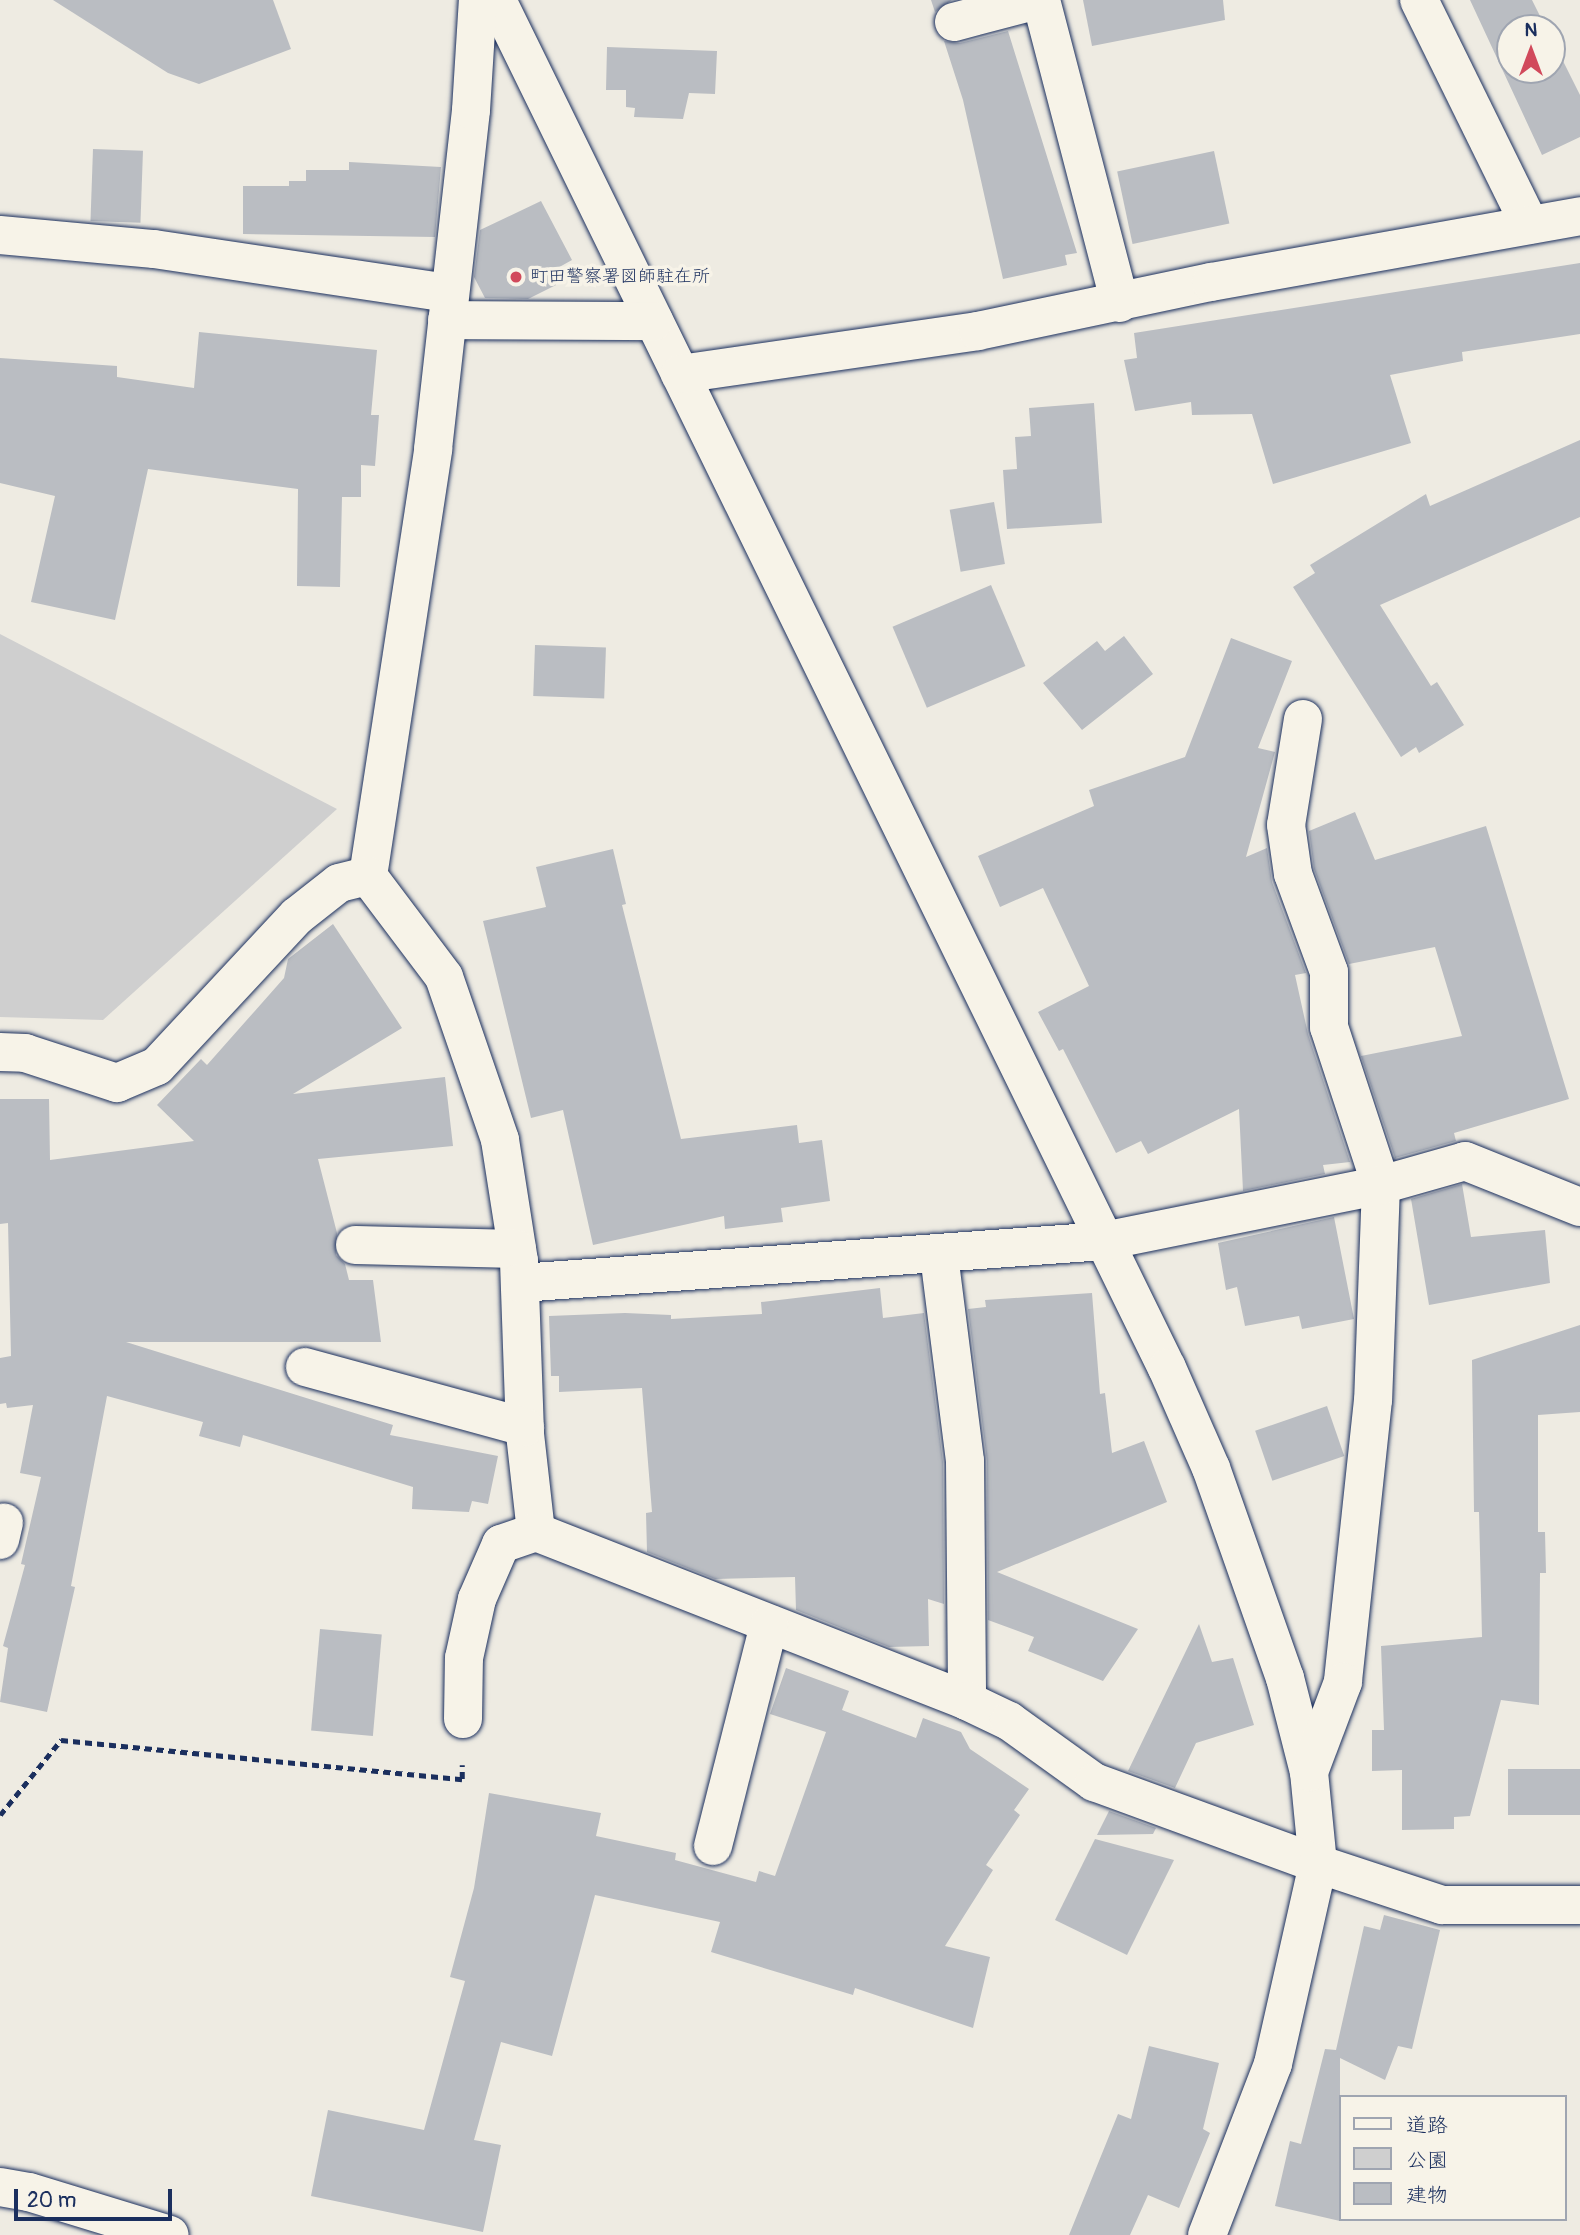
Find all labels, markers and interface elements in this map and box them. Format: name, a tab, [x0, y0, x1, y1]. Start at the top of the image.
north arrow	[1496, 14, 1566, 84]
text: N	[1525, 18, 1537, 42]
place label: 町田警察署図師駐在所	[530, 266, 710, 288]
marker: 町田警察署図師駐在所	[508, 269, 524, 285]
legend	[1338, 2095, 1566, 2221]
text: 道路	[1406, 2112, 1448, 2139]
text: 公園	[1406, 2147, 1448, 2174]
scale bar	[18, 2176, 175, 2220]
text: 建物	[1406, 2182, 1448, 2209]
text: 20 m	[27, 2187, 76, 2214]

